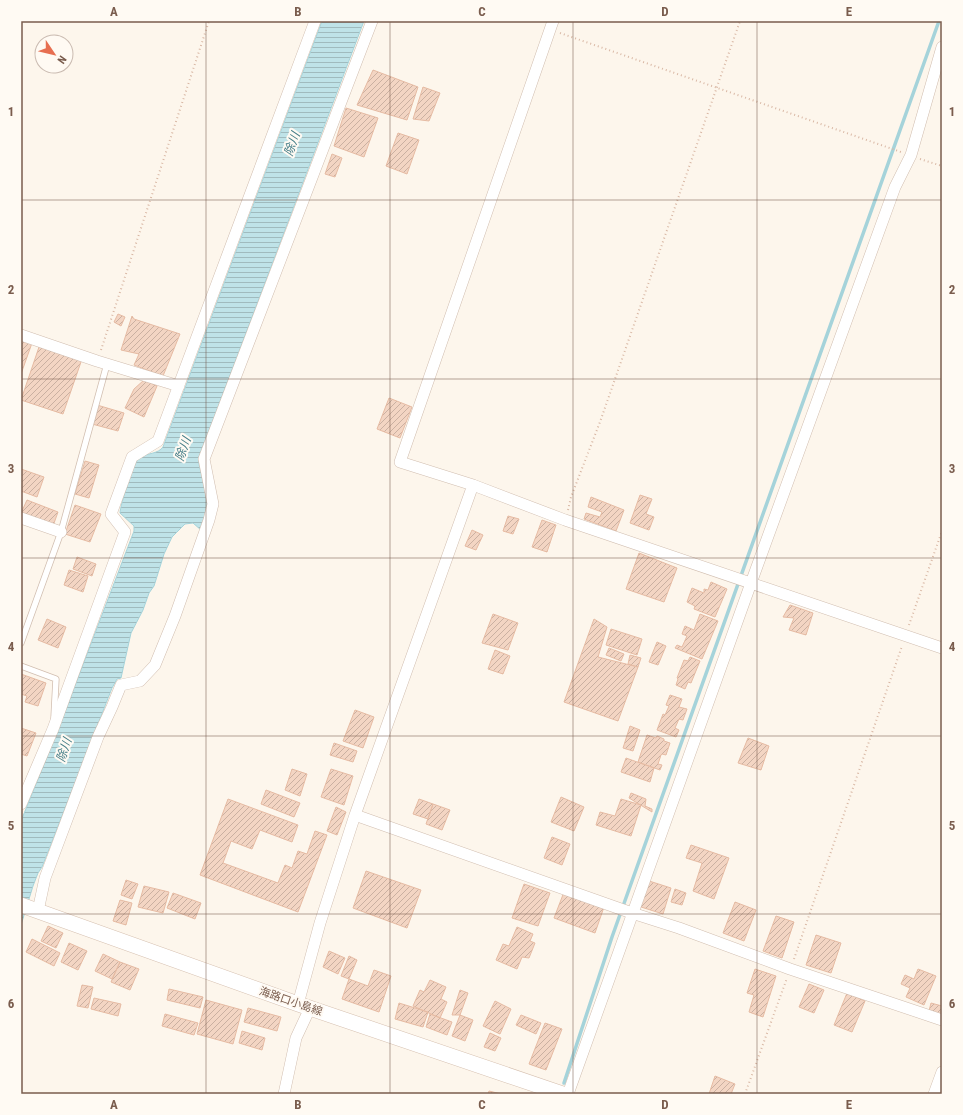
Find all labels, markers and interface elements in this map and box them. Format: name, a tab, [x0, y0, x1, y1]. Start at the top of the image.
text: A	[110, 4, 118, 19]
text: B	[294, 4, 302, 19]
text: C	[478, 4, 486, 19]
text: D	[661, 4, 669, 19]
text: E	[846, 4, 853, 19]
north arrow	[34, 34, 74, 74]
text: N	[54, 53, 69, 66]
text: 1	[8, 104, 14, 119]
text: 1	[949, 104, 955, 119]
water label: 除川	[281, 128, 303, 158]
text: 2	[8, 282, 15, 297]
text: 2	[949, 282, 956, 297]
water label: 除川	[172, 433, 194, 463]
text: 3	[8, 461, 14, 476]
text: 3	[949, 461, 955, 476]
text: 4	[8, 639, 15, 654]
text: 4	[949, 639, 956, 654]
water label: 除川	[53, 734, 75, 764]
text: 5	[8, 818, 15, 833]
text: 5	[949, 818, 956, 833]
street label: 海路口小島線	[258, 985, 324, 1018]
text: 6	[8, 996, 15, 1011]
text: 6	[949, 996, 956, 1011]
text: A	[110, 1097, 118, 1112]
text: B	[294, 1097, 302, 1112]
text: C	[478, 1097, 486, 1112]
text: D	[661, 1097, 669, 1112]
text: E	[846, 1097, 853, 1112]

